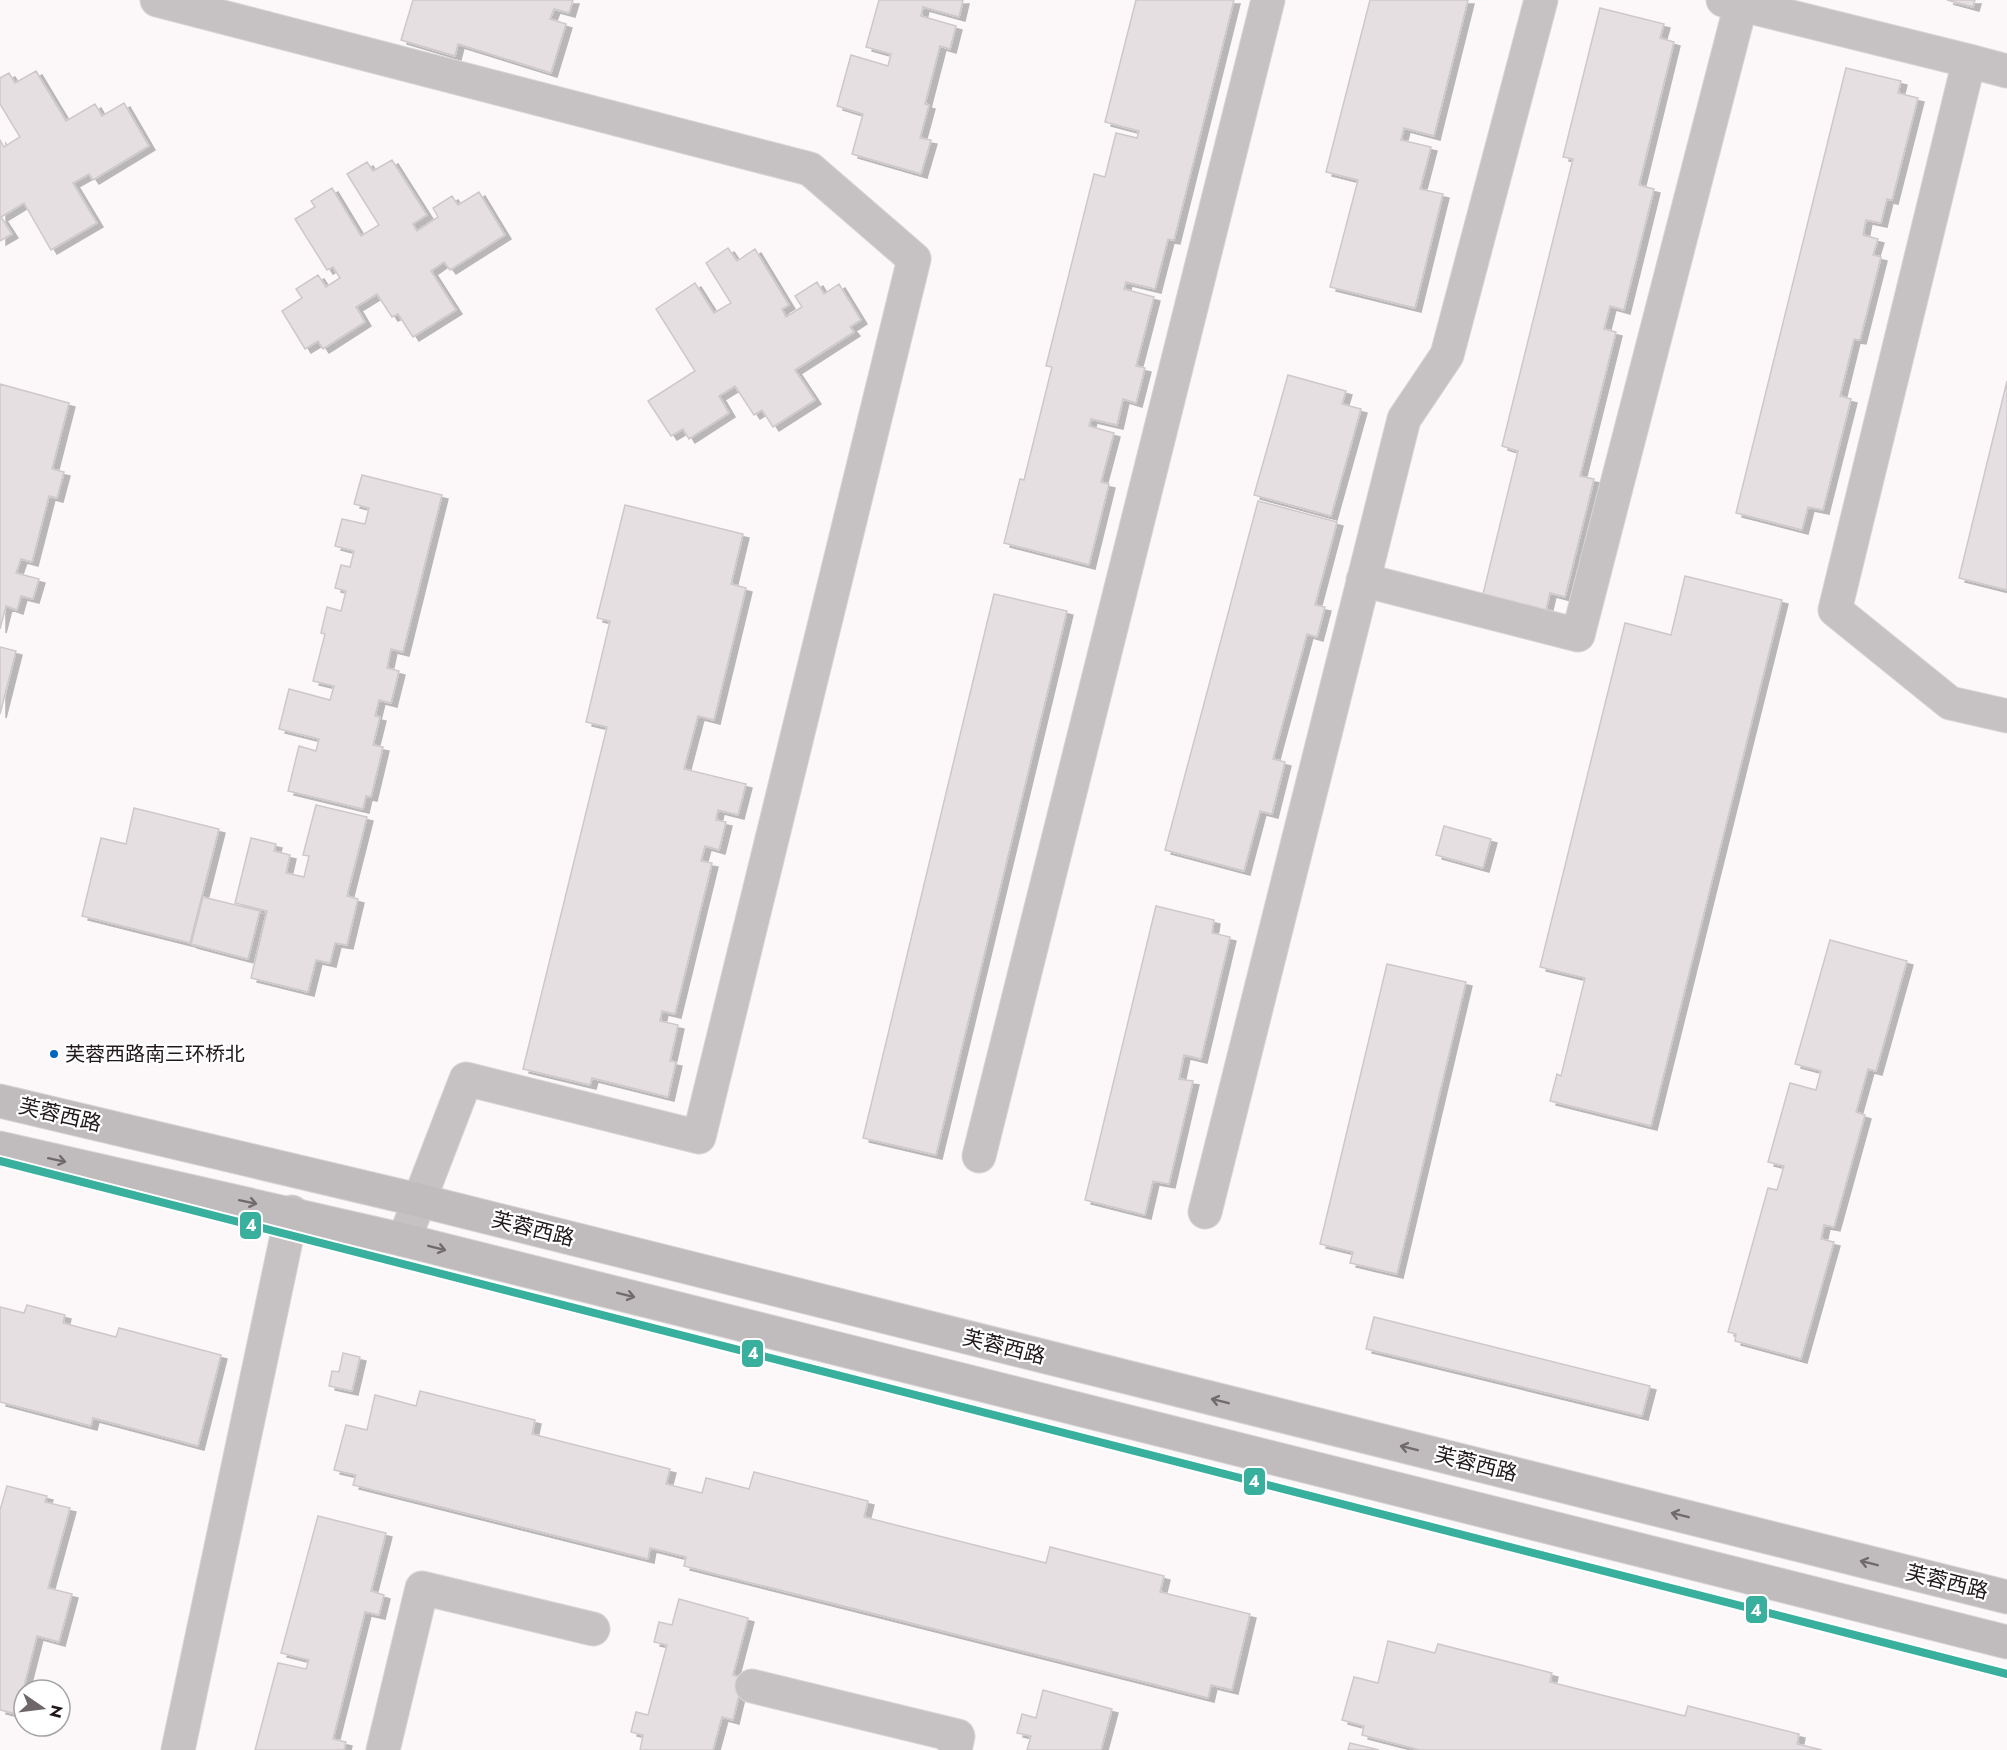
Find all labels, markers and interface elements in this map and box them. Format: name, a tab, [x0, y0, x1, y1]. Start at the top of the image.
place label: 芙蓉西路南三环桥北	[65, 1040, 245, 1069]
marker: 芙蓉西路南三环桥北	[48, 1048, 60, 1060]
street label: 芙蓉西路	[16, 1091, 104, 1139]
one-way arrow	[47, 1155, 66, 1167]
one-way arrow	[238, 1197, 257, 1209]
street label: 芙蓉西路	[489, 1204, 577, 1254]
line badge: 4	[239, 1211, 262, 1240]
text: 4	[245, 1214, 257, 1237]
one-way arrow	[427, 1242, 446, 1254]
one-way arrow	[616, 1290, 635, 1302]
street label: 芙蓉西路	[960, 1322, 1048, 1372]
line badge: 4	[741, 1339, 764, 1368]
text: 4	[747, 1342, 759, 1365]
one-way arrow	[1210, 1394, 1229, 1406]
street label: 芙蓉西路	[1432, 1439, 1520, 1489]
one-way arrow	[1400, 1441, 1419, 1453]
line badge: 4	[1243, 1467, 1266, 1496]
text: 4	[1248, 1470, 1260, 1493]
one-way arrow	[1670, 1509, 1689, 1521]
one-way arrow	[1860, 1556, 1879, 1568]
street label: 芙蓉西路	[1903, 1557, 1991, 1607]
line badge: 4	[1745, 1595, 1768, 1624]
text: 4	[1750, 1599, 1762, 1622]
north arrow	[12, 1678, 72, 1738]
text: N	[43, 1703, 69, 1720]

